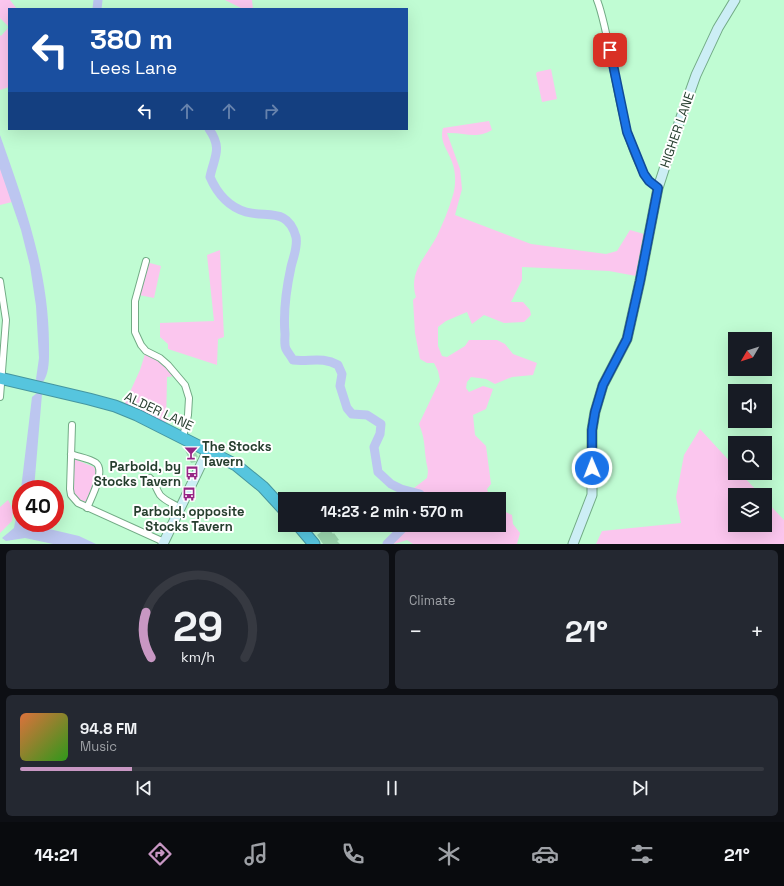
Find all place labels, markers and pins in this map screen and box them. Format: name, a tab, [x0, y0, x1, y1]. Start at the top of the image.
pin	[593, 33, 627, 67]
place label: The Stocks Tavern	[202, 438, 272, 470]
bar icon: The Stocks Tavern	[183, 445, 199, 461]
place label: Parbold, by Stocks Tavern	[94, 458, 181, 490]
bus stop icon: Parbold, by Stocks Tavern	[184, 465, 200, 481]
bus stop icon: Parbold, opposite Stocks Tavern	[181, 486, 197, 502]
place label: Parbold, opposite Stocks Tavern	[133, 503, 245, 535]

